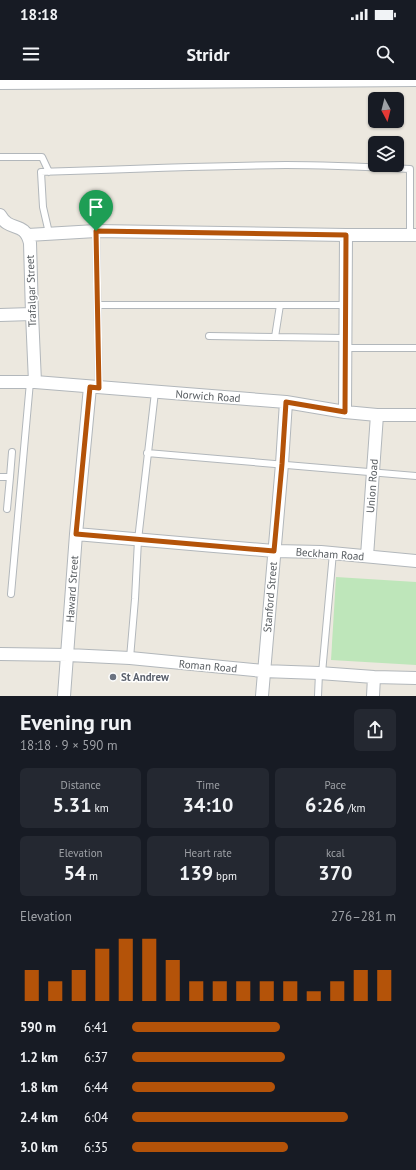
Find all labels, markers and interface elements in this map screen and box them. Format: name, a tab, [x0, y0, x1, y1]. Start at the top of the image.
text: 18:18	[20, 5, 58, 24]
icon: menu	[20, 43, 42, 65]
text: Stridr	[186, 43, 230, 66]
icon: search	[374, 43, 396, 65]
north arrow	[368, 92, 404, 128]
map controls	[368, 92, 404, 172]
button: layers	[368, 136, 404, 172]
pin	[79, 190, 113, 231]
icon: arrive	[85, 196, 107, 218]
street label: Trafalgar Street	[23, 254, 39, 327]
street label: Norwich Road	[175, 387, 241, 405]
street label: Union Road	[363, 458, 381, 514]
street label: Beckham Road	[295, 545, 365, 563]
street label: Haward Street	[63, 555, 81, 623]
street label: Stanford Street	[260, 561, 280, 633]
street label: Roman Road	[178, 656, 238, 676]
place label: St Andrew	[121, 670, 170, 684]
marker: St Andrew	[108, 672, 118, 682]
text: Evening run	[20, 708, 132, 736]
button: share	[354, 709, 396, 751]
text: 18:18 · 9 × 590 m	[20, 737, 117, 754]
text: Distance	[61, 778, 101, 792]
text: Time	[196, 778, 220, 792]
text: Pace	[325, 778, 346, 792]
text: 5.31	[53, 792, 92, 818]
text: 34:10	[183, 792, 233, 818]
text: 6:26	[305, 792, 345, 818]
text: km	[92, 801, 109, 815]
text: /km	[345, 801, 366, 815]
text: Elevation	[59, 846, 103, 860]
text: Heart rate	[184, 846, 232, 860]
text: kcal	[326, 846, 345, 860]
text: 54	[63, 860, 86, 886]
text: 139	[179, 860, 213, 886]
text: 370	[318, 860, 352, 886]
text: m	[86, 869, 98, 883]
text: bpm	[213, 869, 237, 883]
text: Elevation	[20, 908, 72, 925]
text: 276–281 m	[331, 908, 396, 925]
text: 590 m	[20, 1019, 56, 1036]
text: 6:41	[84, 1019, 108, 1036]
text: 1.2 km	[20, 1049, 58, 1066]
text: 6:37	[84, 1049, 108, 1066]
text: 1.8 km	[20, 1079, 58, 1096]
text: 6:44	[84, 1079, 108, 1096]
text: 2.4 km	[20, 1109, 58, 1126]
text: 6:04	[84, 1109, 108, 1126]
text: 3.0 km	[20, 1139, 58, 1156]
text: 6:35	[84, 1139, 108, 1156]

